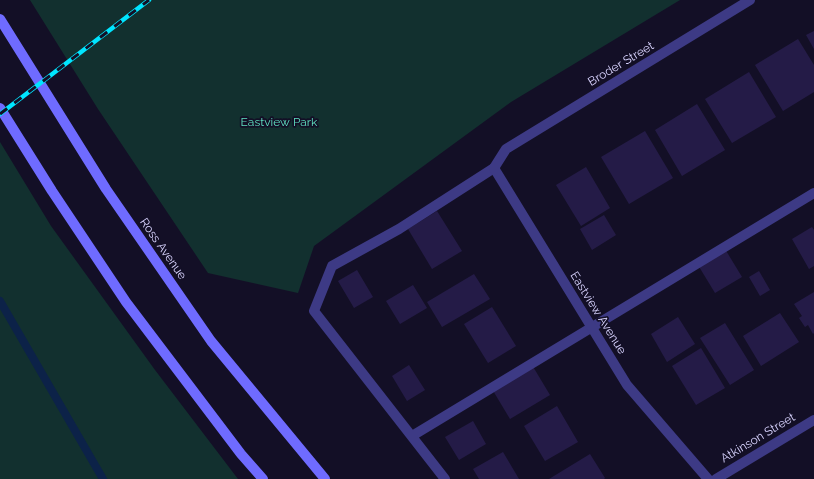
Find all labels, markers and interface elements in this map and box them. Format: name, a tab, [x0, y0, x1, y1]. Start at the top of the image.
street label: Broder Street	[585, 39, 657, 89]
park label: Eastview Park	[241, 115, 317, 129]
street label: Ross Avenue	[137, 216, 189, 282]
street label: Eastview Avenue	[567, 269, 629, 357]
street label: Atkinson Street	[718, 410, 798, 466]

